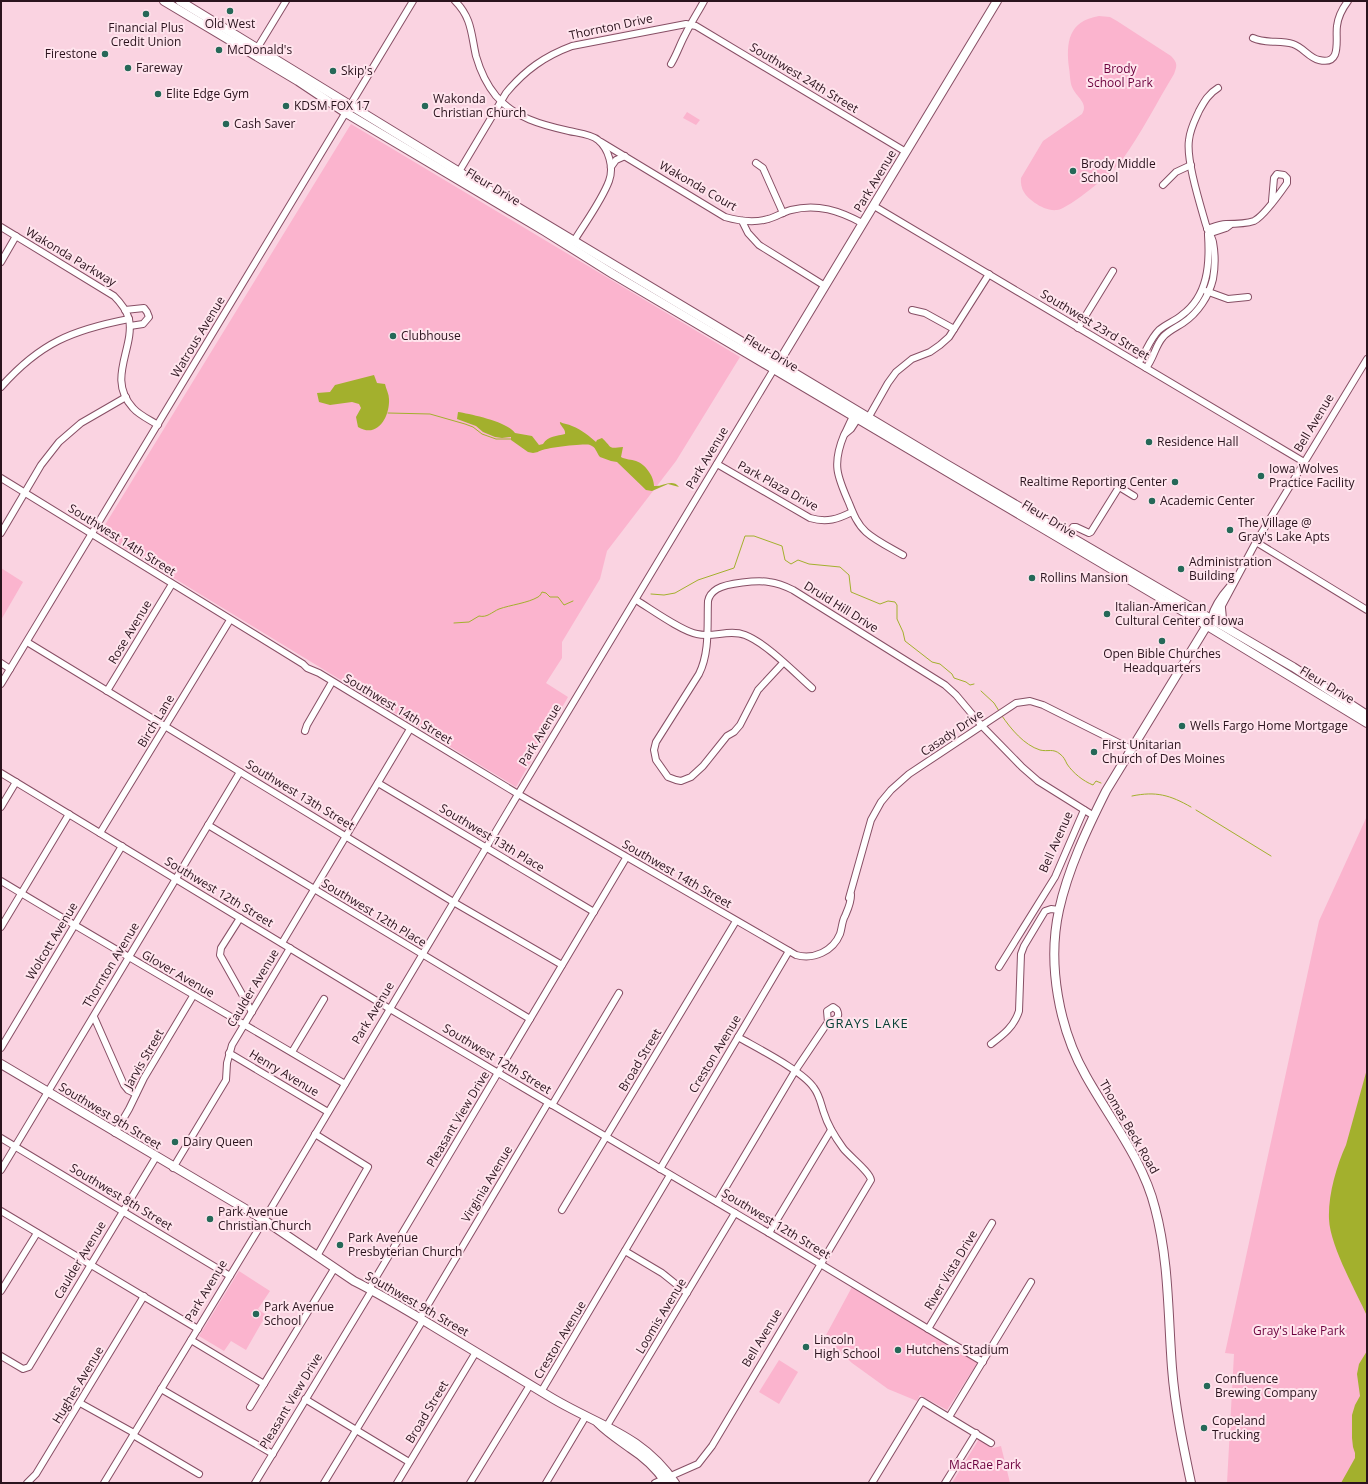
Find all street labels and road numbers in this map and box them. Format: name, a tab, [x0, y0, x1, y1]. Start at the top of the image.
street label: Thornton Drive	[568, 9, 654, 44]
street label: Southwest 24th Street	[747, 38, 862, 117]
street label: Park Avenue	[849, 146, 900, 215]
street label: Wakonda Court	[656, 156, 740, 215]
street label: Fleur Drive	[463, 164, 524, 210]
street label: Wakonda Parkway	[23, 223, 121, 291]
street label: Southwest 23rd Street	[1038, 285, 1153, 364]
street label: Watrous Avenue	[167, 293, 229, 381]
street label: Fleur Drive	[741, 330, 802, 376]
street label: Bell Avenue	[1289, 390, 1338, 455]
street label: Park Avenue	[681, 423, 732, 492]
street label: Park Plaza Drive	[735, 456, 822, 515]
street label: Fleur Drive	[1019, 496, 1080, 542]
street label: Southwest 14th Street	[65, 500, 179, 580]
street label: Druid Hill Drive	[801, 577, 882, 636]
street label: Rose Avenue	[104, 596, 156, 667]
street label: Fleur Drive	[1297, 662, 1358, 708]
street label: Southwest 14th Street	[341, 669, 456, 748]
street label: Birch Lane	[133, 691, 178, 750]
street label: Park Avenue	[514, 700, 565, 769]
street label: Casady Drive	[917, 705, 987, 760]
street label: Southwest 13th Street	[243, 755, 358, 834]
street label: Southwest 13th Place	[437, 799, 548, 876]
street label: Bell Avenue	[1034, 808, 1077, 875]
street label: Southwest 14th Street	[619, 835, 735, 912]
street label: Southwest 12th Street	[162, 852, 277, 931]
street label: Southwest 12th Place	[319, 874, 430, 951]
street label: Wolcott Avenue	[22, 899, 82, 983]
street label: Thornton Avenue	[78, 918, 143, 1011]
street label: Caulder Avenue	[222, 945, 283, 1030]
street label: Glover Avenue	[139, 946, 218, 1001]
street label: Park Avenue	[347, 978, 398, 1047]
street label: Creston Avenue	[684, 1011, 745, 1096]
street label: Southwest 12th Street	[440, 1019, 555, 1098]
street label: Broad Street	[614, 1025, 665, 1094]
street label: Jarvis Street	[119, 1026, 167, 1093]
street label: Henry Avenue	[246, 1045, 323, 1100]
street label: Pleasant View Drive	[422, 1067, 493, 1170]
street label: Thomas Beck Road	[1096, 1077, 1163, 1177]
street label: Southwest 9th Street	[56, 1078, 165, 1153]
street label: Virginia Avenue	[457, 1142, 516, 1225]
street label: Southwest 8th Street	[67, 1159, 176, 1234]
street label: Southwest 12th Street	[719, 1184, 834, 1263]
street label: Caulder Avenue	[49, 1217, 110, 1302]
street label: River Vista Drive	[920, 1226, 981, 1313]
street label: Park Avenue	[180, 1256, 231, 1325]
street label: Southwest 9th Street	[362, 1267, 472, 1340]
street label: Loomis Avenue	[631, 1275, 690, 1357]
street label: Creston Avenue	[529, 1297, 590, 1382]
street label: Bell Avenue	[737, 1305, 786, 1370]
street label: Hughes Avenue	[48, 1343, 108, 1427]
street label: Pleasant View Drive	[255, 1349, 326, 1452]
street label: Broad Street	[401, 1377, 452, 1446]

